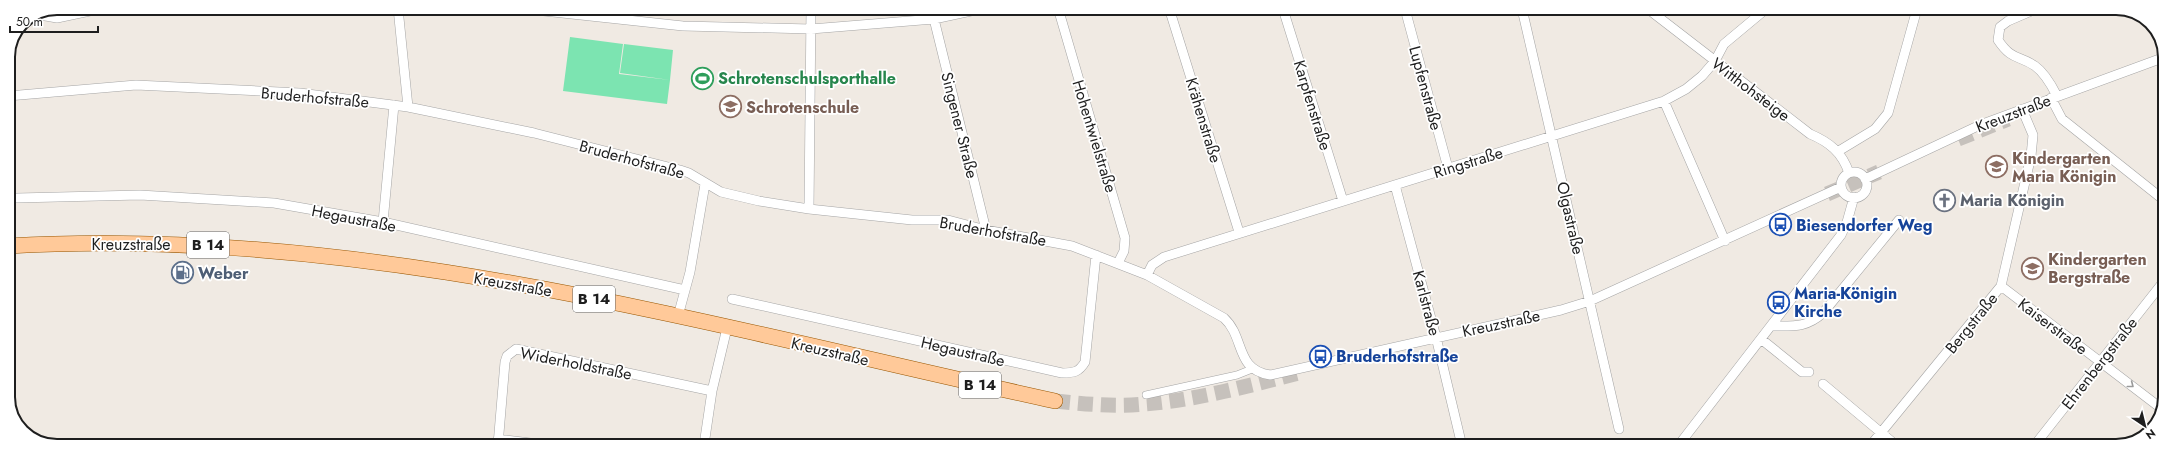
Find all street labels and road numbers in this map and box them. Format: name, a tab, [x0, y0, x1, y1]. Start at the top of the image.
street label: Lupfenstraße	[1403, 43, 1448, 133]
street label: Witthohsteige	[1707, 52, 1795, 127]
street label: Karpfenstraße	[1288, 57, 1337, 153]
street label: Singener Straße	[935, 70, 984, 181]
street label: Krähenstraße	[1180, 75, 1227, 166]
street label: Hohentwielstraße	[1066, 77, 1123, 195]
street label: Bruderhofstraße	[260, 81, 370, 114]
street label: Kreuzstraße	[1972, 89, 2054, 138]
street label: Bruderhofstraße	[577, 134, 687, 185]
street label: Ringstraße	[1431, 141, 1506, 184]
street label: Olgastraße	[1551, 180, 1590, 257]
street label: Hegaustraße	[310, 199, 398, 238]
street label: Bruderhofstraße	[938, 211, 1048, 252]
road number: B 14	[187, 232, 229, 258]
street label: Kreuzstraße	[91, 233, 171, 256]
street label: Kreuzstraße	[472, 266, 554, 303]
street label: Karlstraße	[1407, 268, 1446, 338]
road number: B 14	[573, 286, 615, 312]
street label: Bergstraße	[1940, 288, 2003, 359]
street label: Kaiserstraße	[2013, 293, 2092, 360]
street label: Kreuzstraße	[1460, 304, 1542, 343]
street label: Ehrenbergstraße	[2056, 312, 2143, 414]
street label: Kreuzstraße	[789, 331, 871, 372]
street label: Hegaustraße	[919, 331, 1007, 372]
street label: Widerholdstraße	[518, 341, 634, 386]
road number: B 14	[959, 372, 1001, 398]

